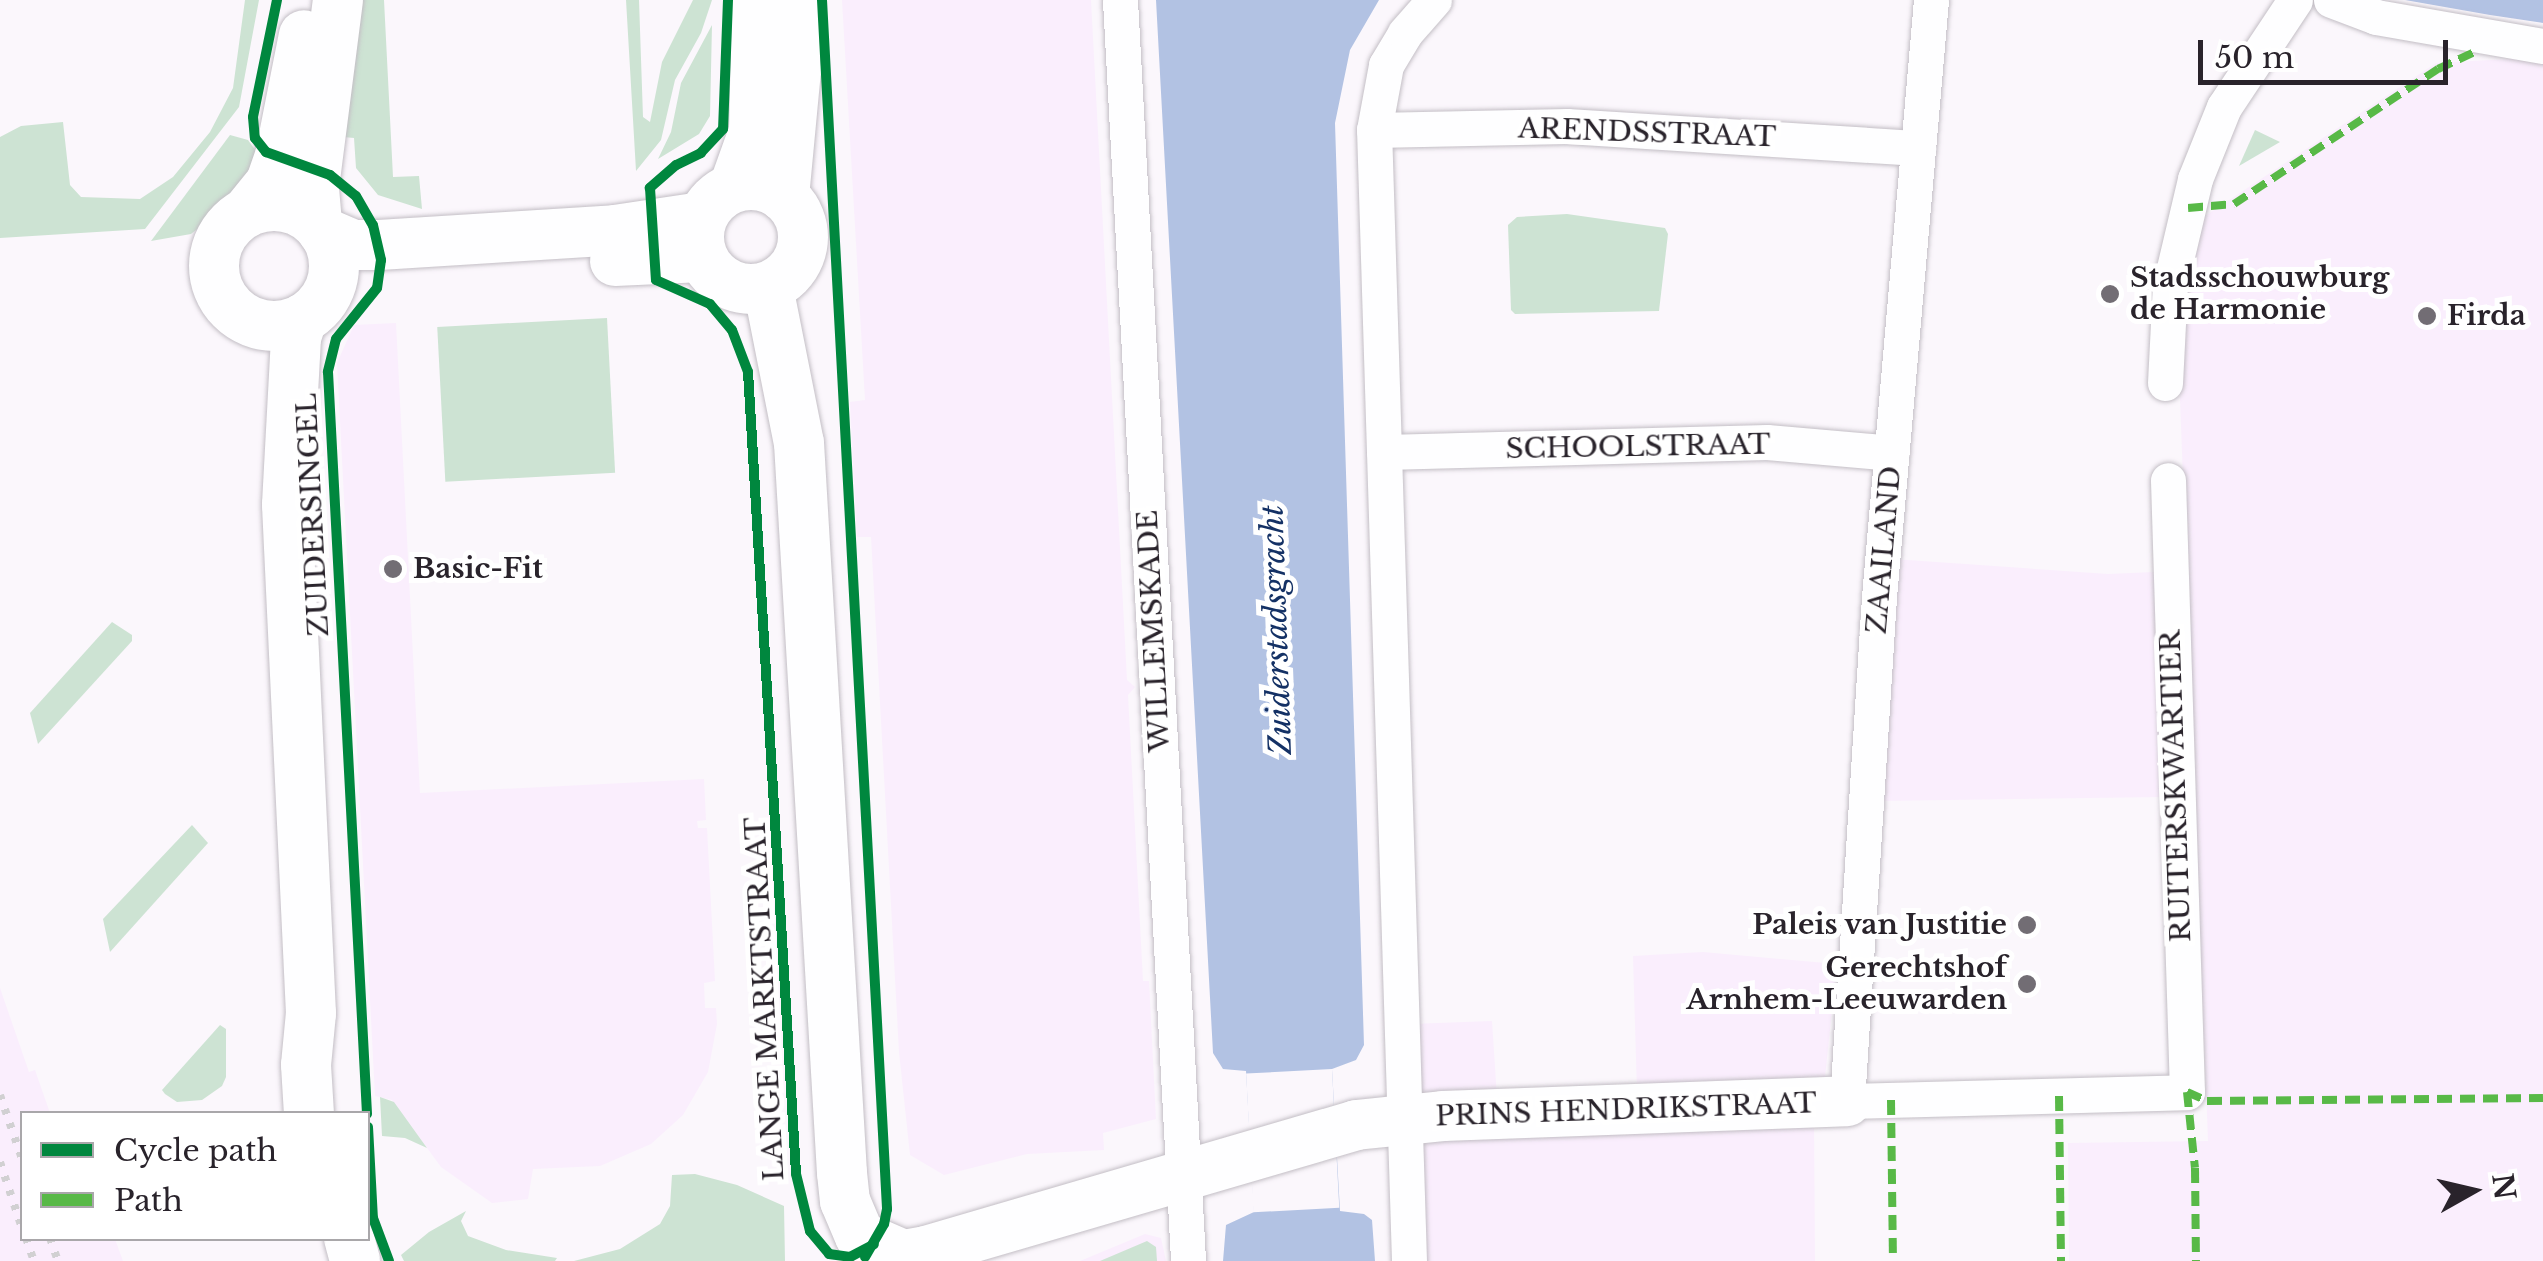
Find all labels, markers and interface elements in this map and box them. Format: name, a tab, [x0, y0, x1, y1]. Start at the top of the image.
scale bar	[2203, 20, 2453, 82]
text: 50 m	[2215, 39, 2294, 76]
street label: ARENDSSTRAAT	[1517, 112, 1777, 154]
place label: Stadsschouwburg de Harmonie	[2130, 261, 2389, 327]
marker: Stadsschouwburg de Harmonie	[2099, 283, 2121, 305]
place label: Firda	[2447, 299, 2526, 333]
marker: Firda	[2416, 305, 2438, 327]
street label: ZUIDERSINGEL	[290, 392, 336, 638]
street label: SCHOOLSTRAAT	[1505, 428, 1771, 466]
street label: ZAAILAND	[1860, 465, 1908, 635]
water label: Zuiderstadsgracht	[1255, 504, 1299, 756]
street label: WILLEMSKADE	[1131, 509, 1177, 753]
place label: Basic-Fit	[413, 552, 543, 586]
marker: Basic-Fit	[382, 558, 404, 580]
street label: RUITERSKWARTIER	[2154, 629, 2198, 943]
street label: LANGE MARKTSTRAAT	[739, 816, 791, 1182]
place label: Paleis van Justitie	[1751, 908, 2007, 942]
marker: Paleis van Justitie	[2016, 914, 2038, 936]
place label: Gerechtshof Arnhem-Leeuwarden	[1686, 951, 2007, 1017]
marker: Gerechtshof Arnhem-Leeuwarden	[2016, 973, 2038, 995]
street label: PRINS HENDRIKSTRAAT	[1435, 1087, 1817, 1133]
legend	[20, 1111, 370, 1241]
text: Cycle path	[114, 1132, 277, 1169]
north arrow	[2423, 1141, 2523, 1241]
text: N	[2484, 1171, 2522, 1202]
text: Path	[114, 1182, 183, 1219]

